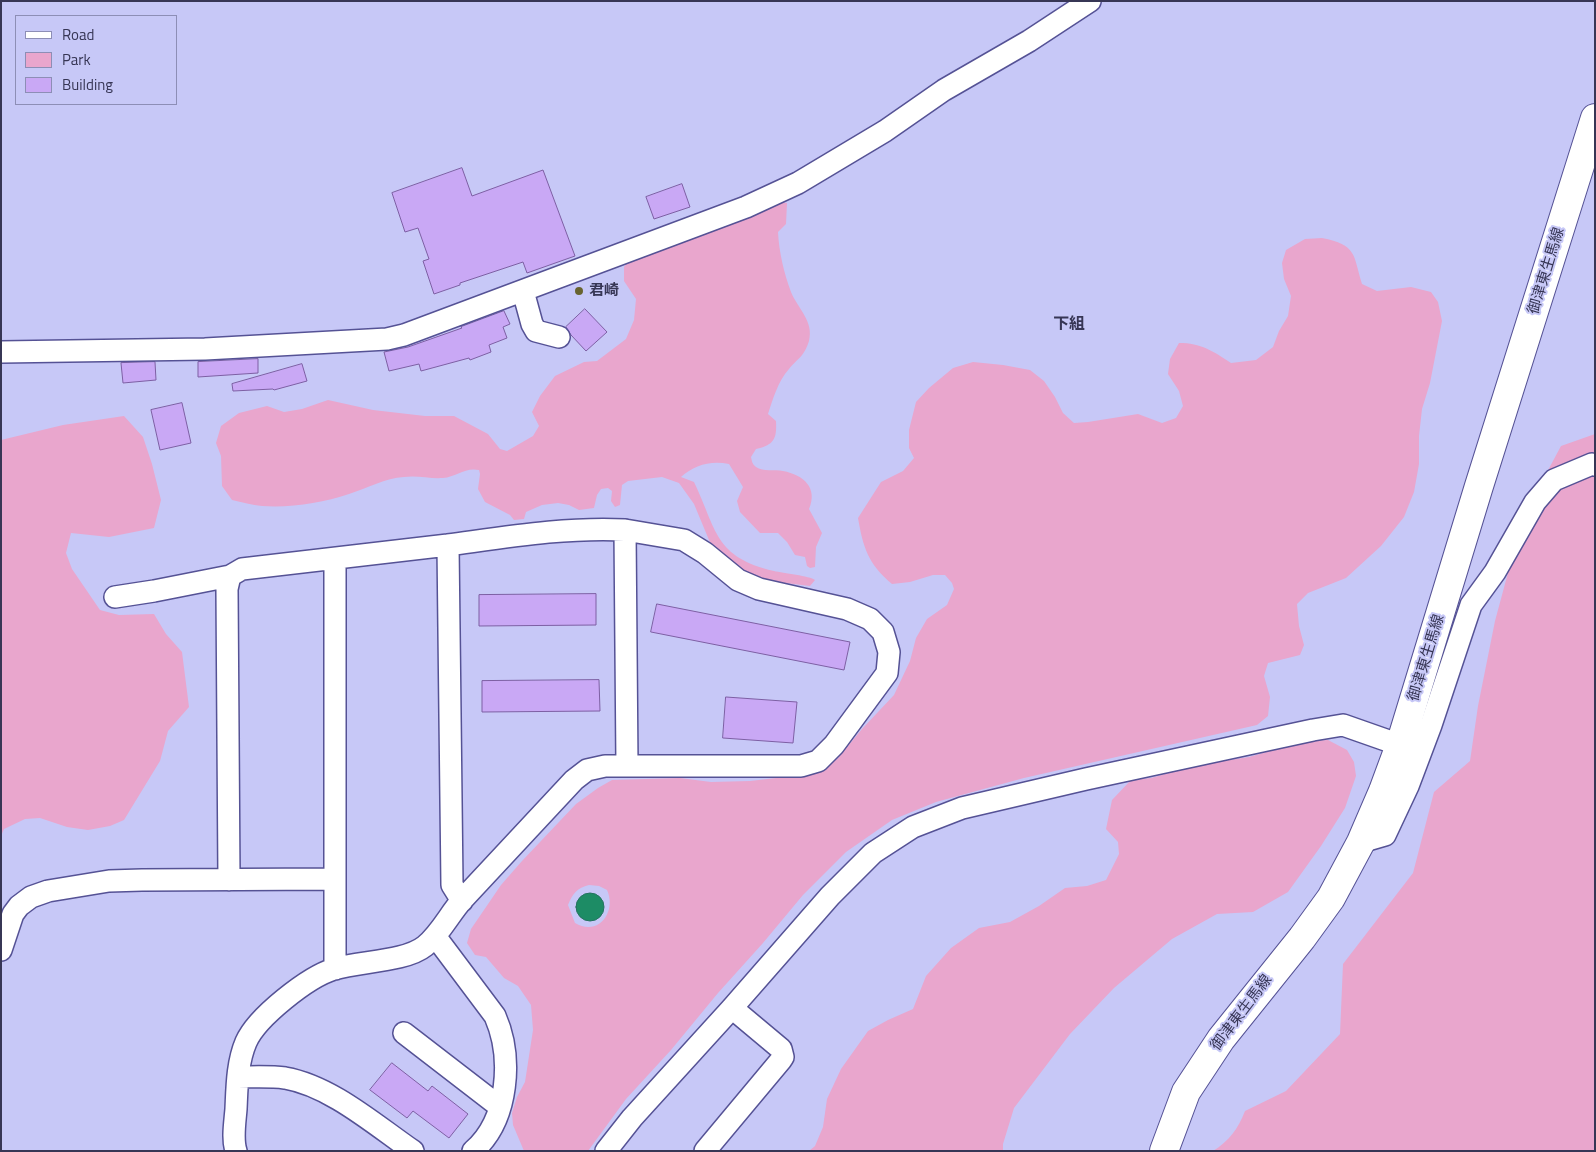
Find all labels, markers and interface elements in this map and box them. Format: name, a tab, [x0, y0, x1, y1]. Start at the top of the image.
legend	[15, 15, 178, 105]
text: Road	[62, 23, 94, 46]
text: Park	[62, 48, 91, 71]
text: Building	[62, 73, 113, 96]
street label: 御津東生馬線	[1525, 225, 1569, 317]
place label: 君崎	[589, 282, 619, 300]
marker: 君崎	[573, 285, 585, 297]
district label: 下組	[1053, 315, 1085, 335]
street label: 御津東生馬線	[1405, 612, 1449, 704]
street label: 御津東生馬線	[1208, 972, 1276, 1054]

